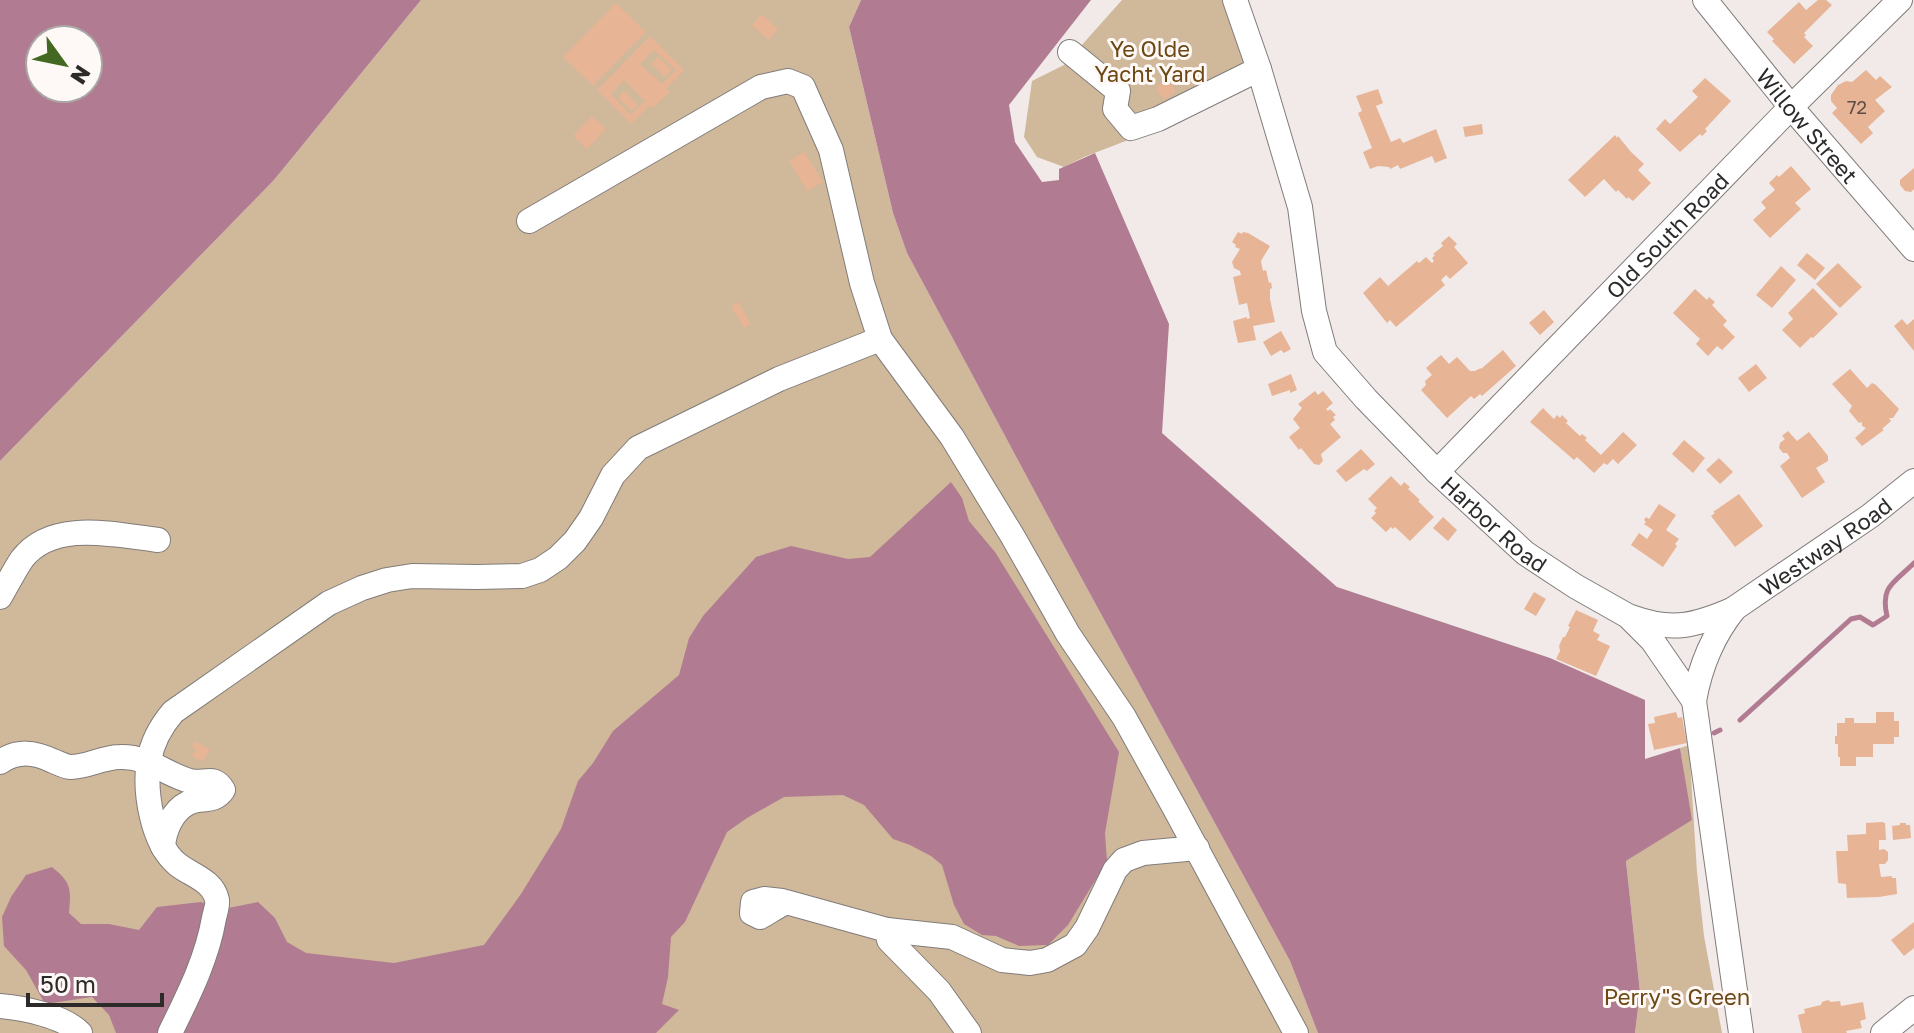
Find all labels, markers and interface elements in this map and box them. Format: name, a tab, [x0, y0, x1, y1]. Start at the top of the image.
north arrow	[24, 24, 104, 104]
park label: Ye Olde Yacht Yard	[1095, 35, 1206, 87]
text: N	[65, 61, 97, 90]
street label: Willow Street	[1751, 62, 1864, 188]
house number: 72	[1847, 96, 1867, 118]
street label: Old South Road	[1600, 167, 1734, 304]
street label: Harbor Road	[1436, 470, 1553, 578]
street label: Westway Road	[1754, 491, 1897, 601]
scale bar	[28, 957, 162, 1007]
text: 50 m	[40, 969, 96, 998]
park label: Perry"s Green	[1604, 983, 1750, 1010]

